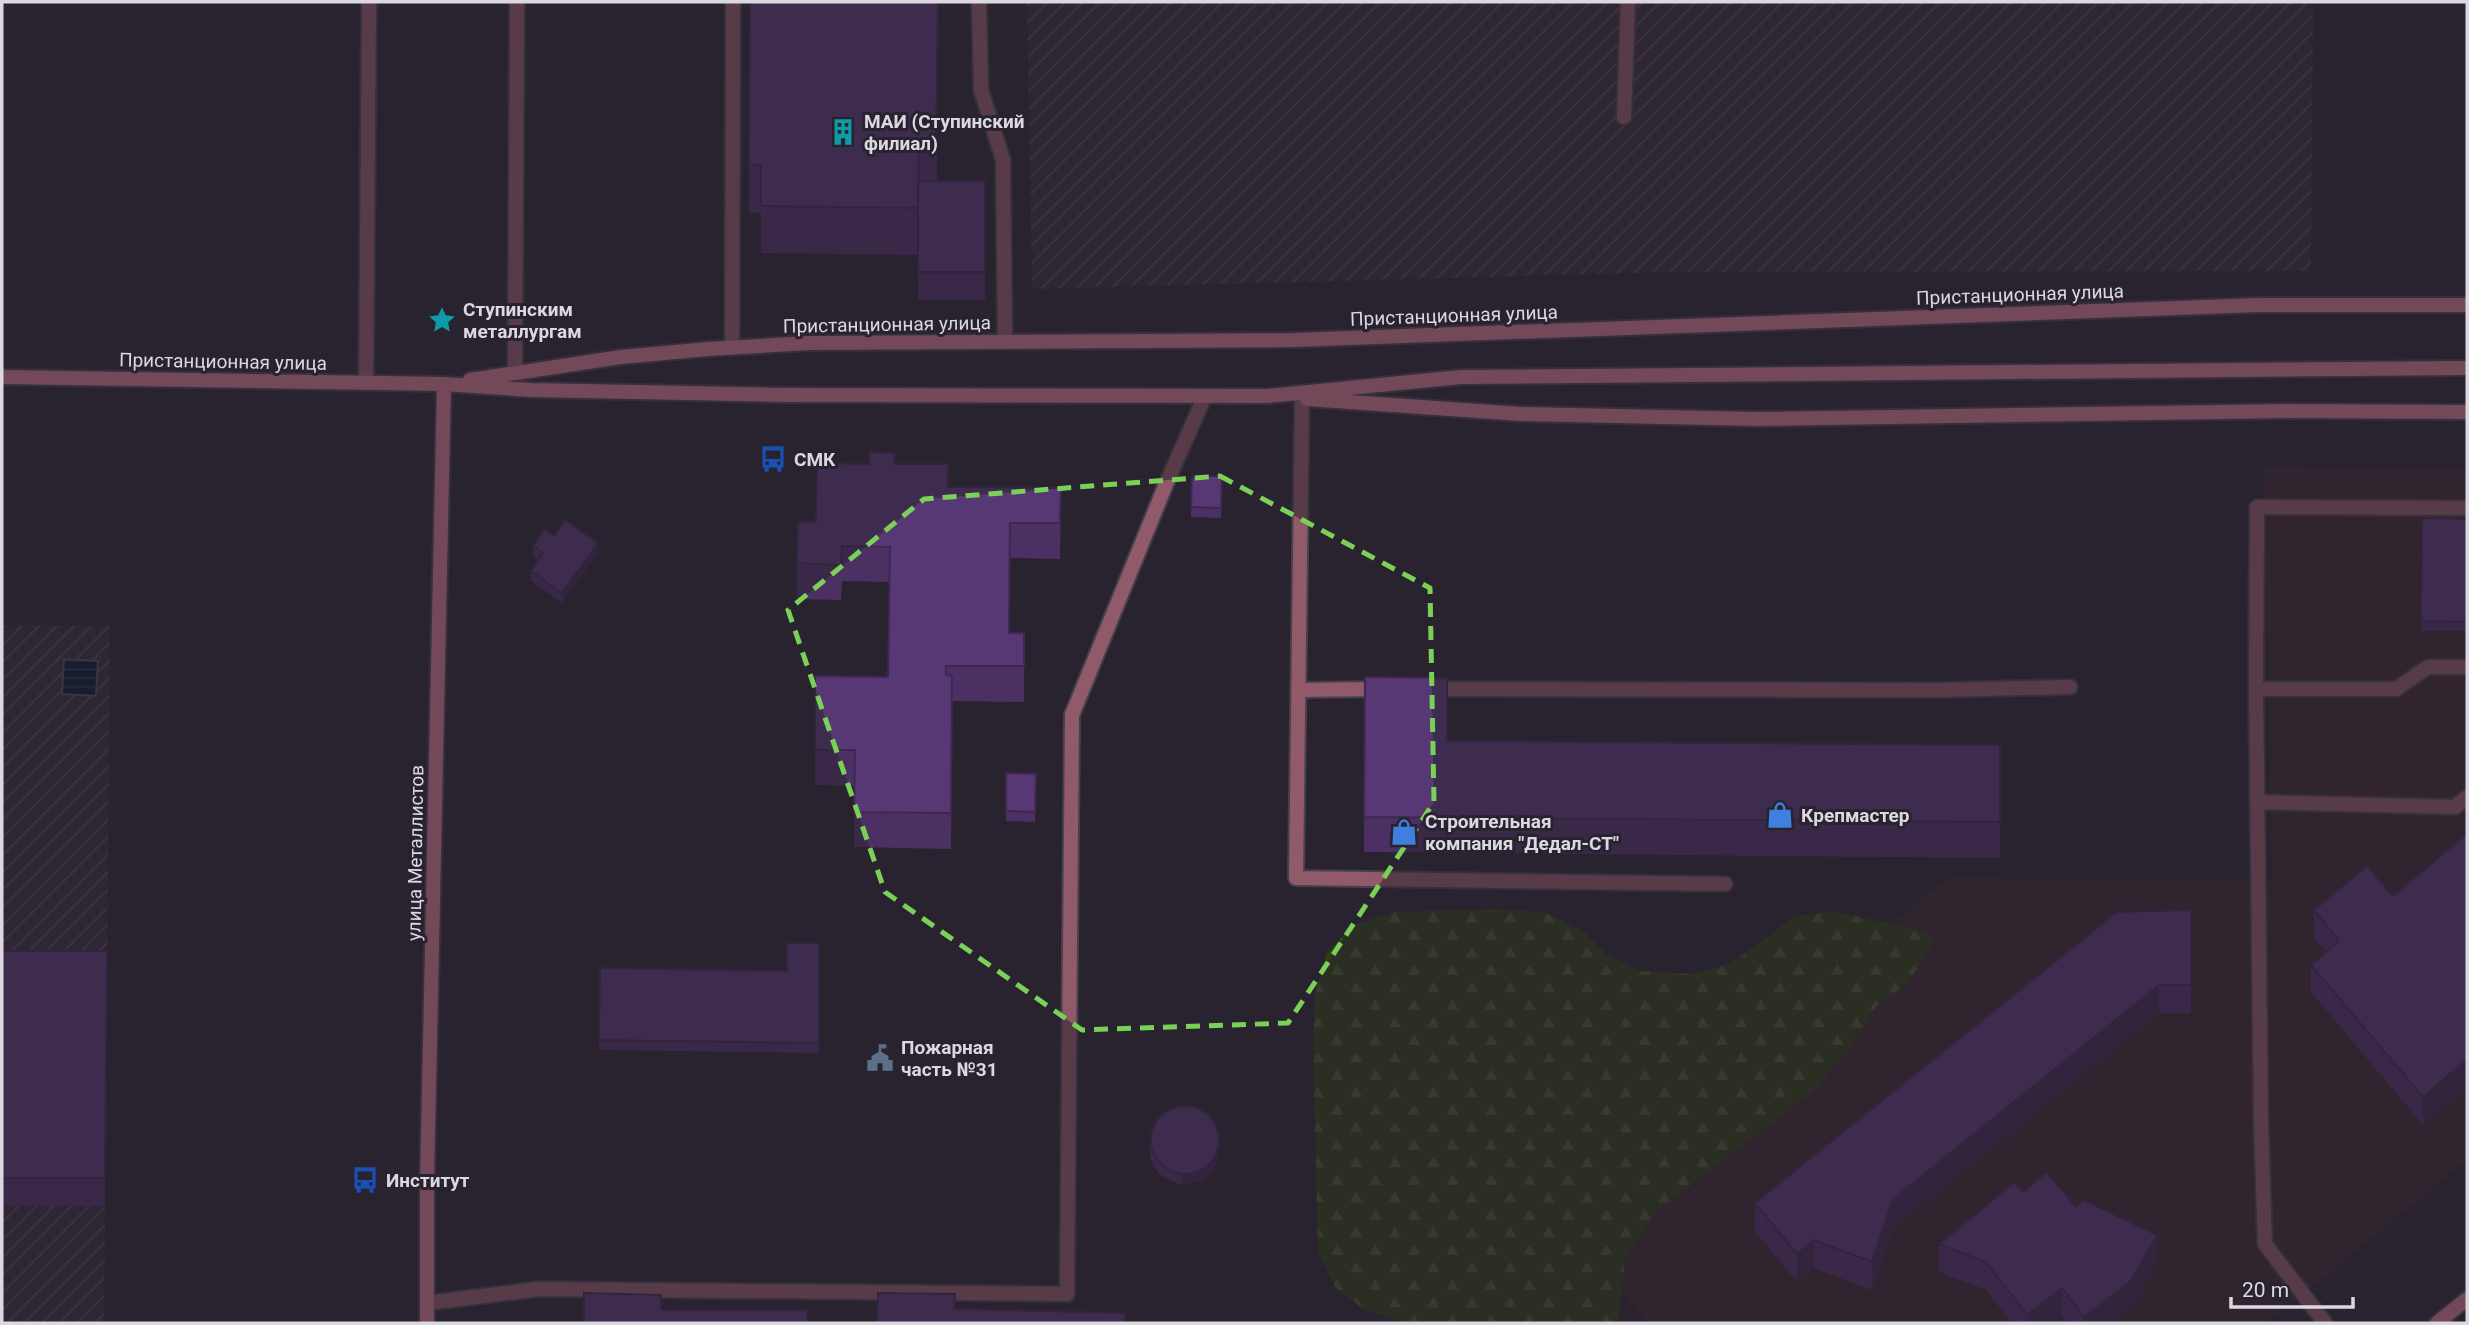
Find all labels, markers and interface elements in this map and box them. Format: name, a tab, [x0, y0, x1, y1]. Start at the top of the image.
place label: МАИ (Ступинский филиал)	[864, 110, 1024, 155]
building icon: МАИ (Ступинский филиал)	[828, 117, 858, 147]
street label: Пристанционная улица	[1916, 279, 2124, 310]
place label: Ступинским металлургам	[463, 298, 582, 343]
street label: Пристанционная улица	[1350, 300, 1558, 331]
place icon: Ступинским металлургам	[427, 305, 457, 335]
street label: Пристанционная улица	[783, 311, 991, 338]
street label: Пристанционная улица	[119, 348, 327, 375]
bus stop icon: СМК	[758, 444, 788, 474]
place label: СМК	[794, 448, 836, 471]
street label: улица Металлистов	[402, 765, 429, 941]
shop icon: Крепмастер	[1765, 800, 1795, 830]
place label: Крепмастер	[1801, 804, 1910, 827]
place label: Строительная компания "Дедал-СТ"	[1425, 810, 1619, 855]
shop icon: Строительная компания "Дедал-СТ"	[1389, 817, 1419, 847]
place label: Пожарная часть №31	[901, 1036, 998, 1081]
public building icon: Пожарная часть №31	[865, 1043, 895, 1073]
bus stop icon: Институт	[350, 1165, 380, 1195]
place label: Институт	[386, 1169, 470, 1192]
scale bar	[2231, 1266, 2354, 1310]
text: 20 m	[2242, 1278, 2289, 1302]

